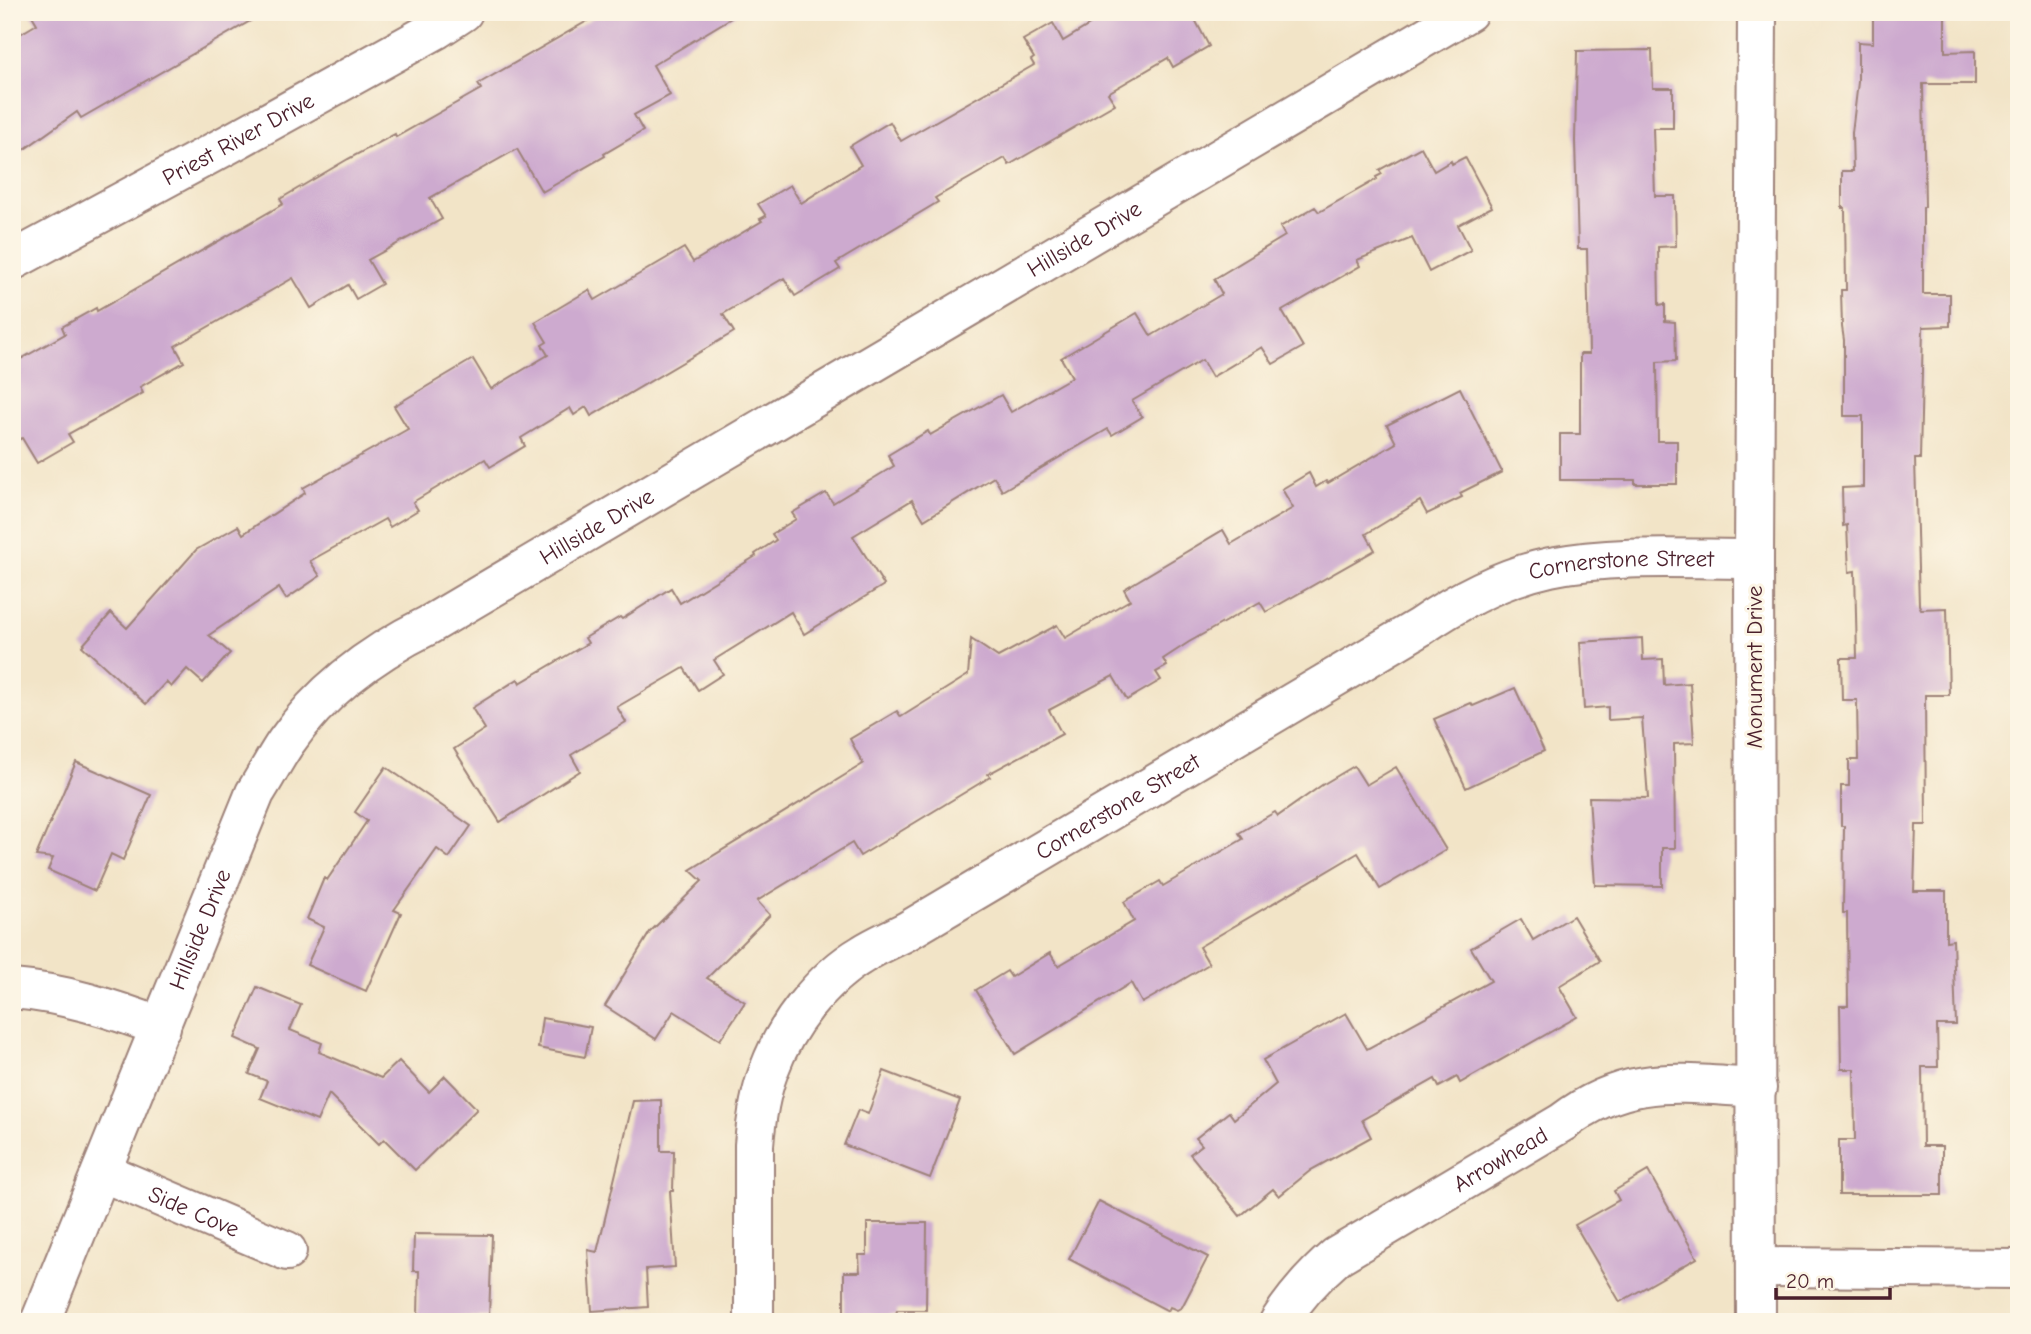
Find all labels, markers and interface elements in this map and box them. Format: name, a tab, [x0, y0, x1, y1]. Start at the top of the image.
street label: Priest River Drive	[158, 87, 319, 191]
street label: Hillside Drive	[1022, 195, 1146, 283]
street label: Hillside Drive	[535, 482, 659, 571]
street label: Cornerstone Street	[1526, 545, 1716, 586]
street label: Monument Drive	[1741, 586, 1768, 748]
street label: Cornerstone Street	[1031, 747, 1206, 866]
street label: Hillside Drive	[164, 865, 237, 994]
street label: Arrowhead	[1449, 1121, 1553, 1198]
street label: Side Cove	[144, 1180, 243, 1243]
scale bar	[1776, 1257, 1889, 1301]
text: 20 m	[1786, 1269, 1834, 1293]

